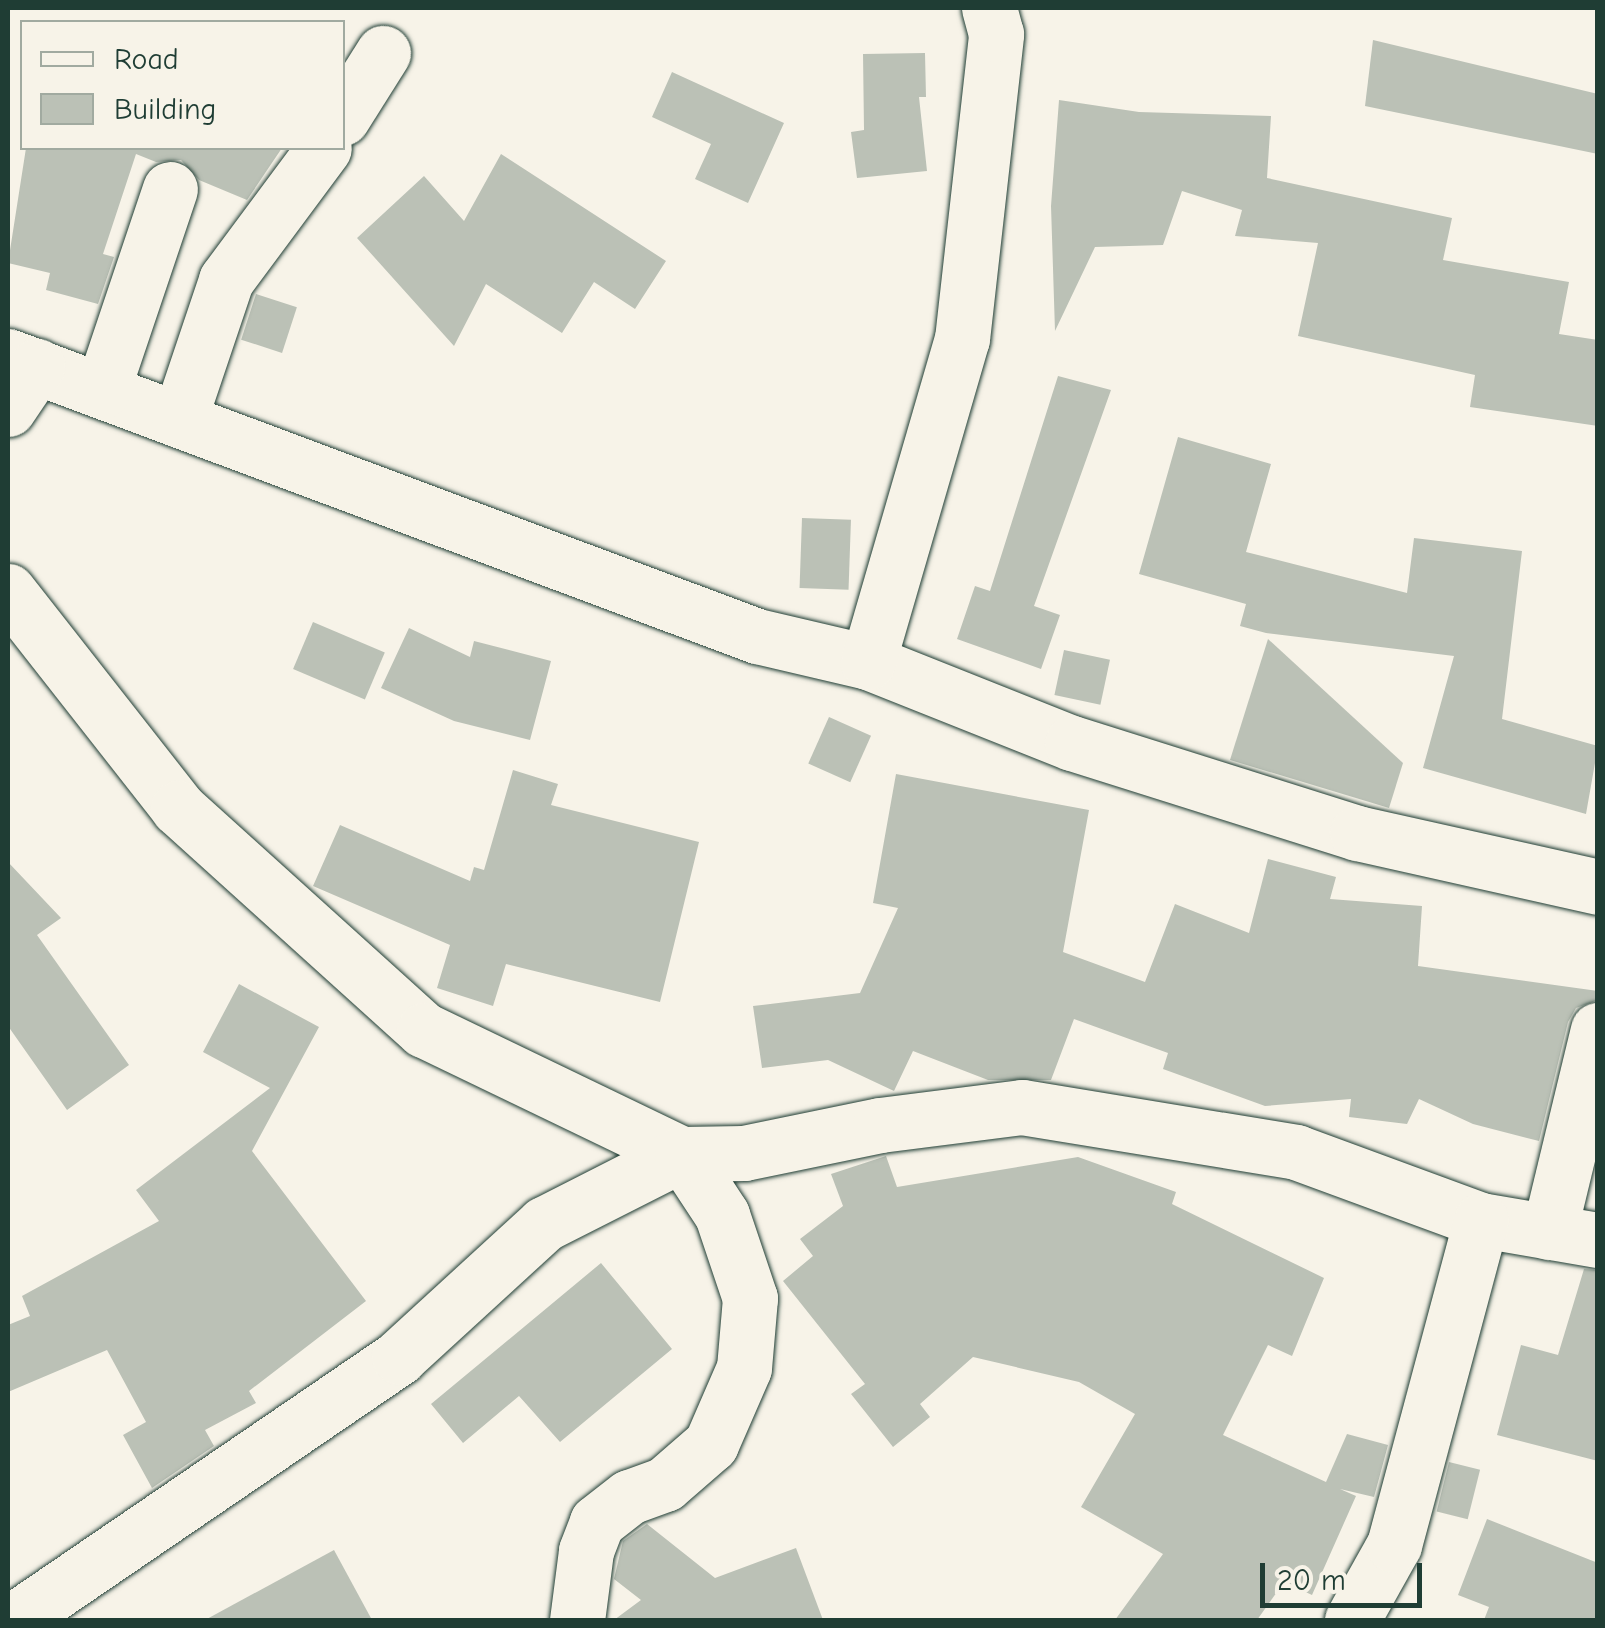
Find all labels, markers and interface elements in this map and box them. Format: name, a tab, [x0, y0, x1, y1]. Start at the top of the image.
legend	[20, 20, 345, 150]
text: Road	[114, 42, 179, 77]
text: Building	[114, 92, 217, 127]
scale bar	[1265, 1543, 1428, 1605]
text: 20 m	[1277, 1563, 1346, 1598]

